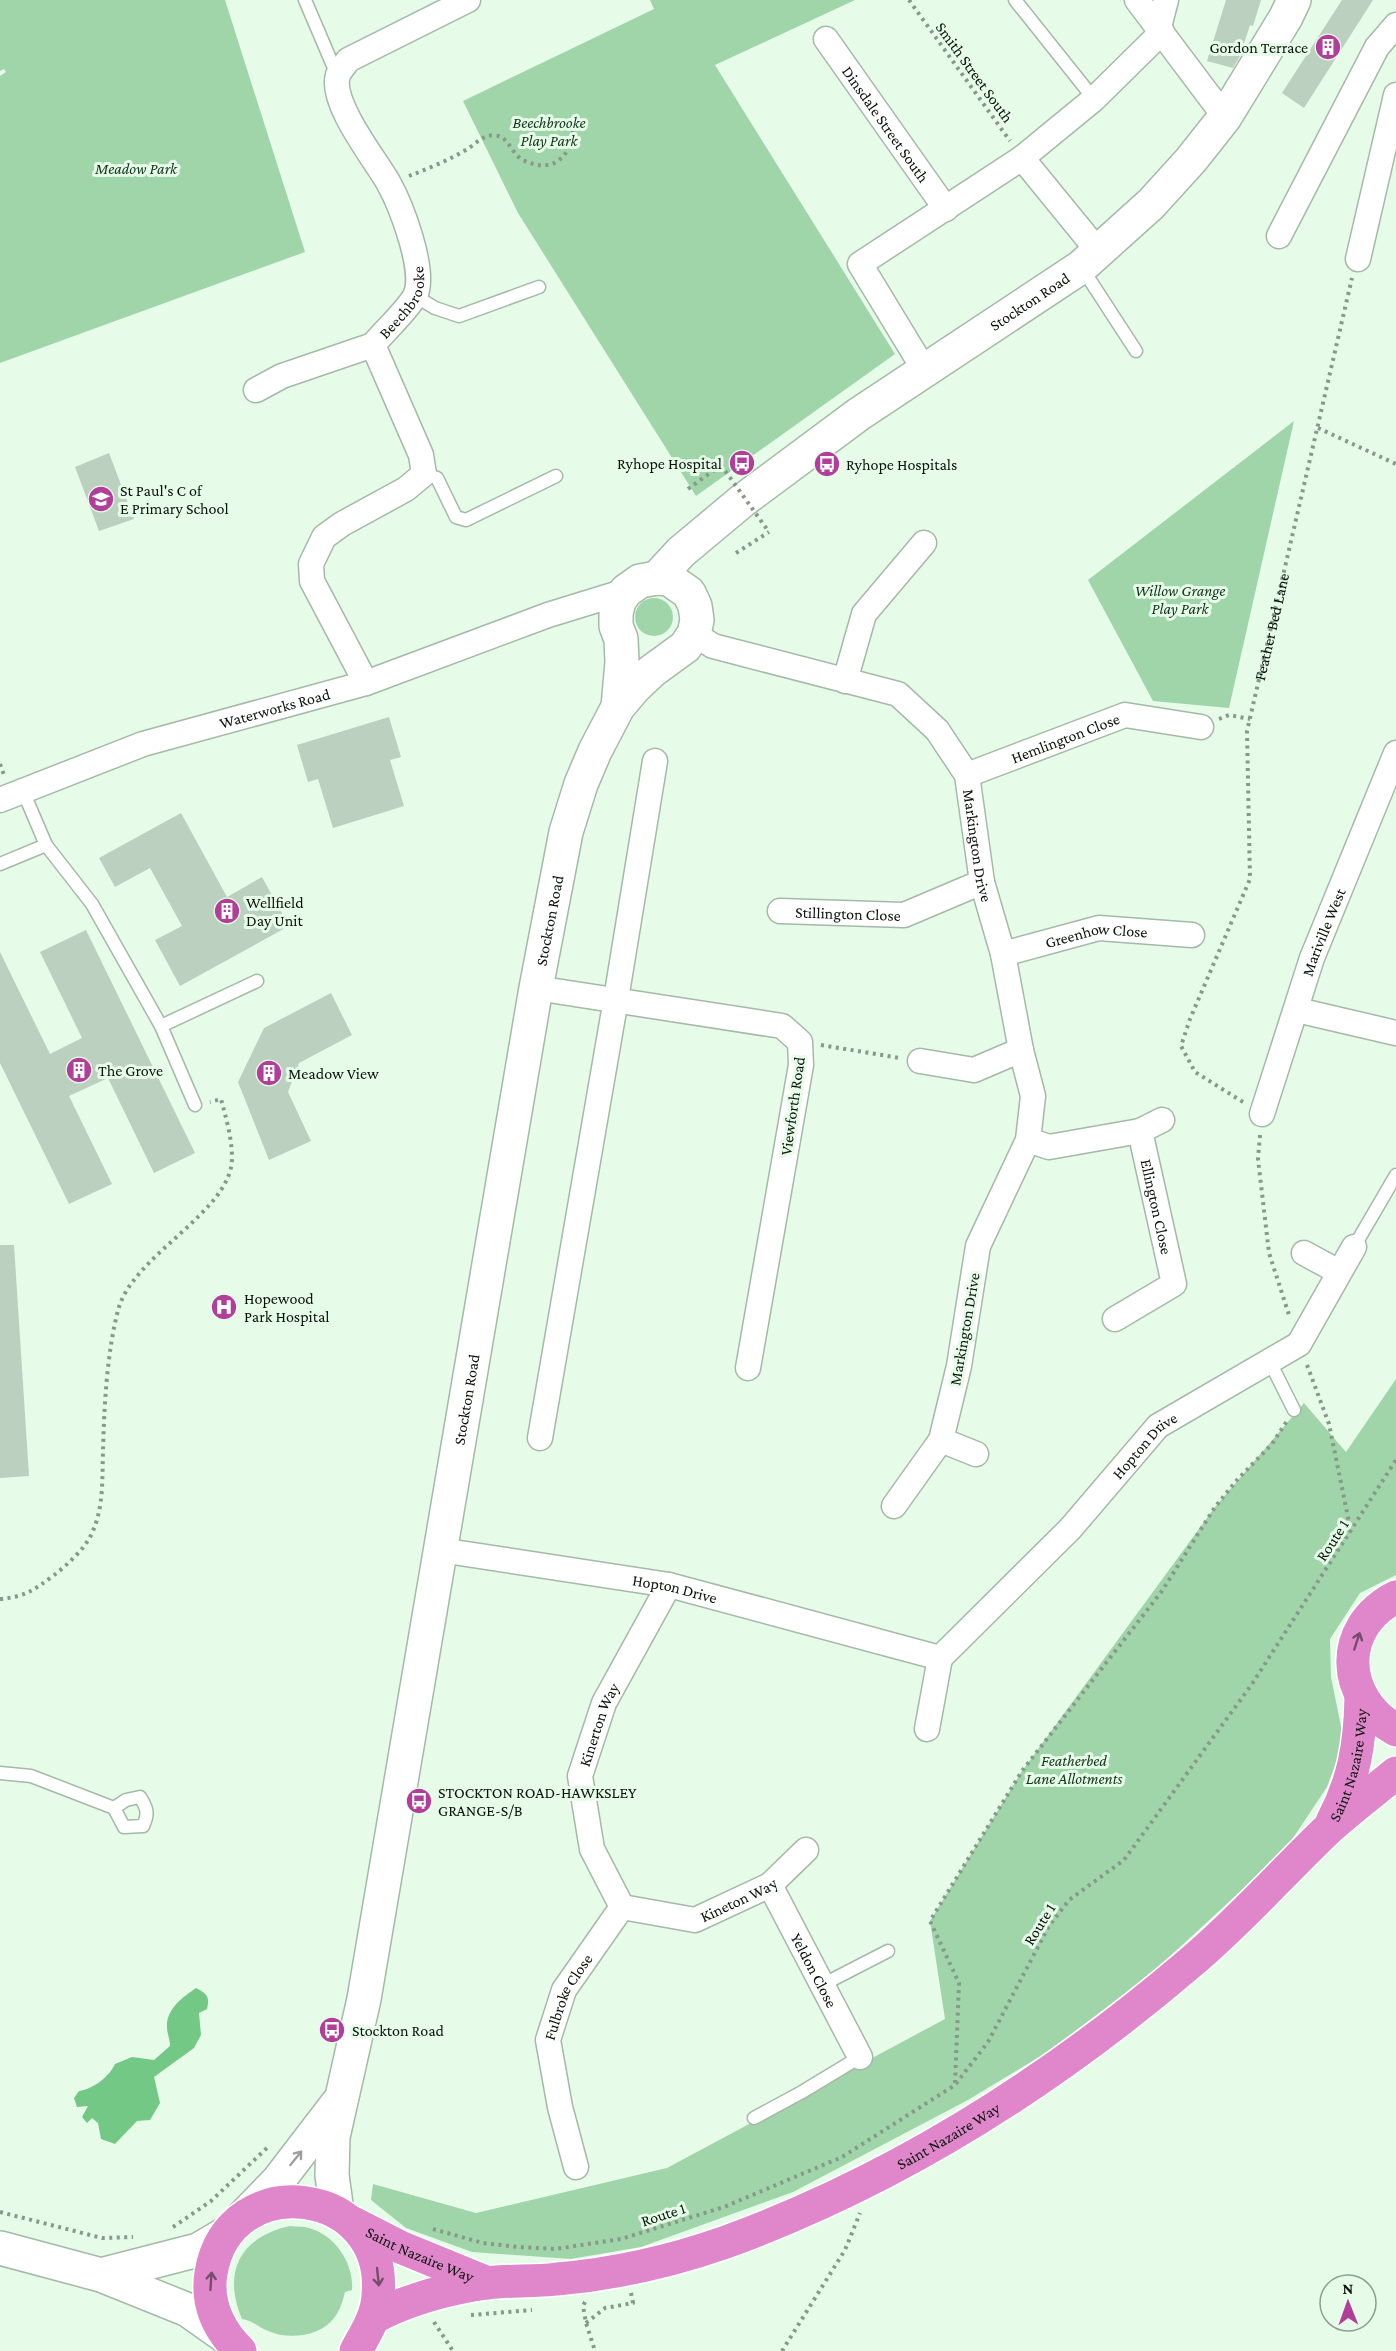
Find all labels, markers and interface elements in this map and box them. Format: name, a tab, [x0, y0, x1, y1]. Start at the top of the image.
street label: Smith Street South	[933, 19, 1017, 126]
building icon: Gordon Terrace	[1313, 32, 1343, 62]
place label: Gordon Terrace	[1209, 39, 1308, 56]
street label: Dinsdale Street South	[839, 63, 933, 186]
park label: Beechbrooke Play Park	[512, 114, 586, 150]
park label: Meadow Park	[94, 160, 178, 177]
street label: Beechbrooke	[376, 265, 427, 342]
street label: Stockton Road	[987, 269, 1073, 334]
bus stop icon: Ryhope Hospital	[727, 448, 757, 478]
bus stop icon: Ryhope Hospitals	[812, 449, 842, 479]
place label: Ryhope Hospital	[617, 455, 722, 473]
place label: Ryhope Hospitals	[846, 456, 957, 474]
place label: St Paul's C of E Primary School	[120, 482, 229, 518]
school or university icon: St Paul's C of E Primary School	[86, 484, 116, 514]
street label: Feather Bed Lane	[1251, 571, 1292, 682]
park label: Willow Grange Play Park	[1135, 582, 1225, 618]
street label: Waterworks Road	[218, 685, 332, 732]
street label: Hemlington Close	[1009, 710, 1122, 767]
street label: Markington Drive	[960, 788, 995, 904]
street label: Stockton Road	[532, 873, 567, 967]
street label: Mariville West	[1299, 885, 1349, 978]
place label: Wellfield Day Unit	[246, 894, 304, 930]
building icon: Wellfield Day Unit	[212, 896, 242, 926]
street label: Stillington Close	[795, 903, 901, 924]
street label: Greenhow Close	[1043, 920, 1148, 951]
building icon: The Grove	[64, 1055, 94, 1085]
street label: Viewforth Road	[777, 1055, 808, 1157]
building icon: Meadow View	[254, 1058, 284, 1088]
place label: The Grove	[98, 1062, 163, 1079]
place label: Meadow View	[288, 1065, 379, 1082]
street label: Ellington Close	[1137, 1157, 1175, 1256]
street label: Markington Drive	[946, 1272, 984, 1387]
place label: Hopewood Park Hospital	[244, 1290, 330, 1326]
hospital icon: Hopewood Park Hospital	[209, 1292, 239, 1322]
street label: Stockton Road	[450, 1352, 483, 1446]
street label: Hopton Drive	[1109, 1409, 1180, 1482]
street label: Route 1	[1313, 1517, 1352, 1564]
street label: Hopton Drive	[631, 1572, 719, 1607]
one-way arrow	[1352, 1632, 1363, 1650]
street label: Kinerton Way	[576, 1679, 624, 1769]
street label: Saint Nazaire Way	[1326, 1708, 1371, 1824]
park label: Featherbed Lane Allotments	[1026, 1752, 1122, 1787]
place label: STOCKTON ROAD-HAWKSLEY GRANGE-S/B	[438, 1784, 637, 1819]
bus stop icon: STOCKTON ROAD-HAWKSLEY GRANGE-S/B	[404, 1786, 434, 1816]
street label: Kineton Way	[698, 1874, 782, 1925]
street label: Route 1	[1020, 1900, 1059, 1948]
street label: Yeldon Close	[788, 1930, 840, 2010]
street label: Fulbroke Close	[541, 1951, 596, 2042]
bus stop icon: Stockton Road	[317, 2015, 347, 2045]
place label: Stockton Road	[352, 2022, 445, 2039]
street label: Saint Nazaire Way	[894, 2099, 1004, 2173]
one-way arrow	[290, 2151, 303, 2167]
street label: Route 1	[639, 2199, 687, 2230]
street label: Saint Nazaire Way	[363, 2223, 477, 2287]
one-way arrow	[372, 2267, 383, 2286]
one-way arrow	[205, 2271, 216, 2291]
north arrow	[1318, 2273, 1378, 2333]
text: N	[1342, 2280, 1353, 2297]

